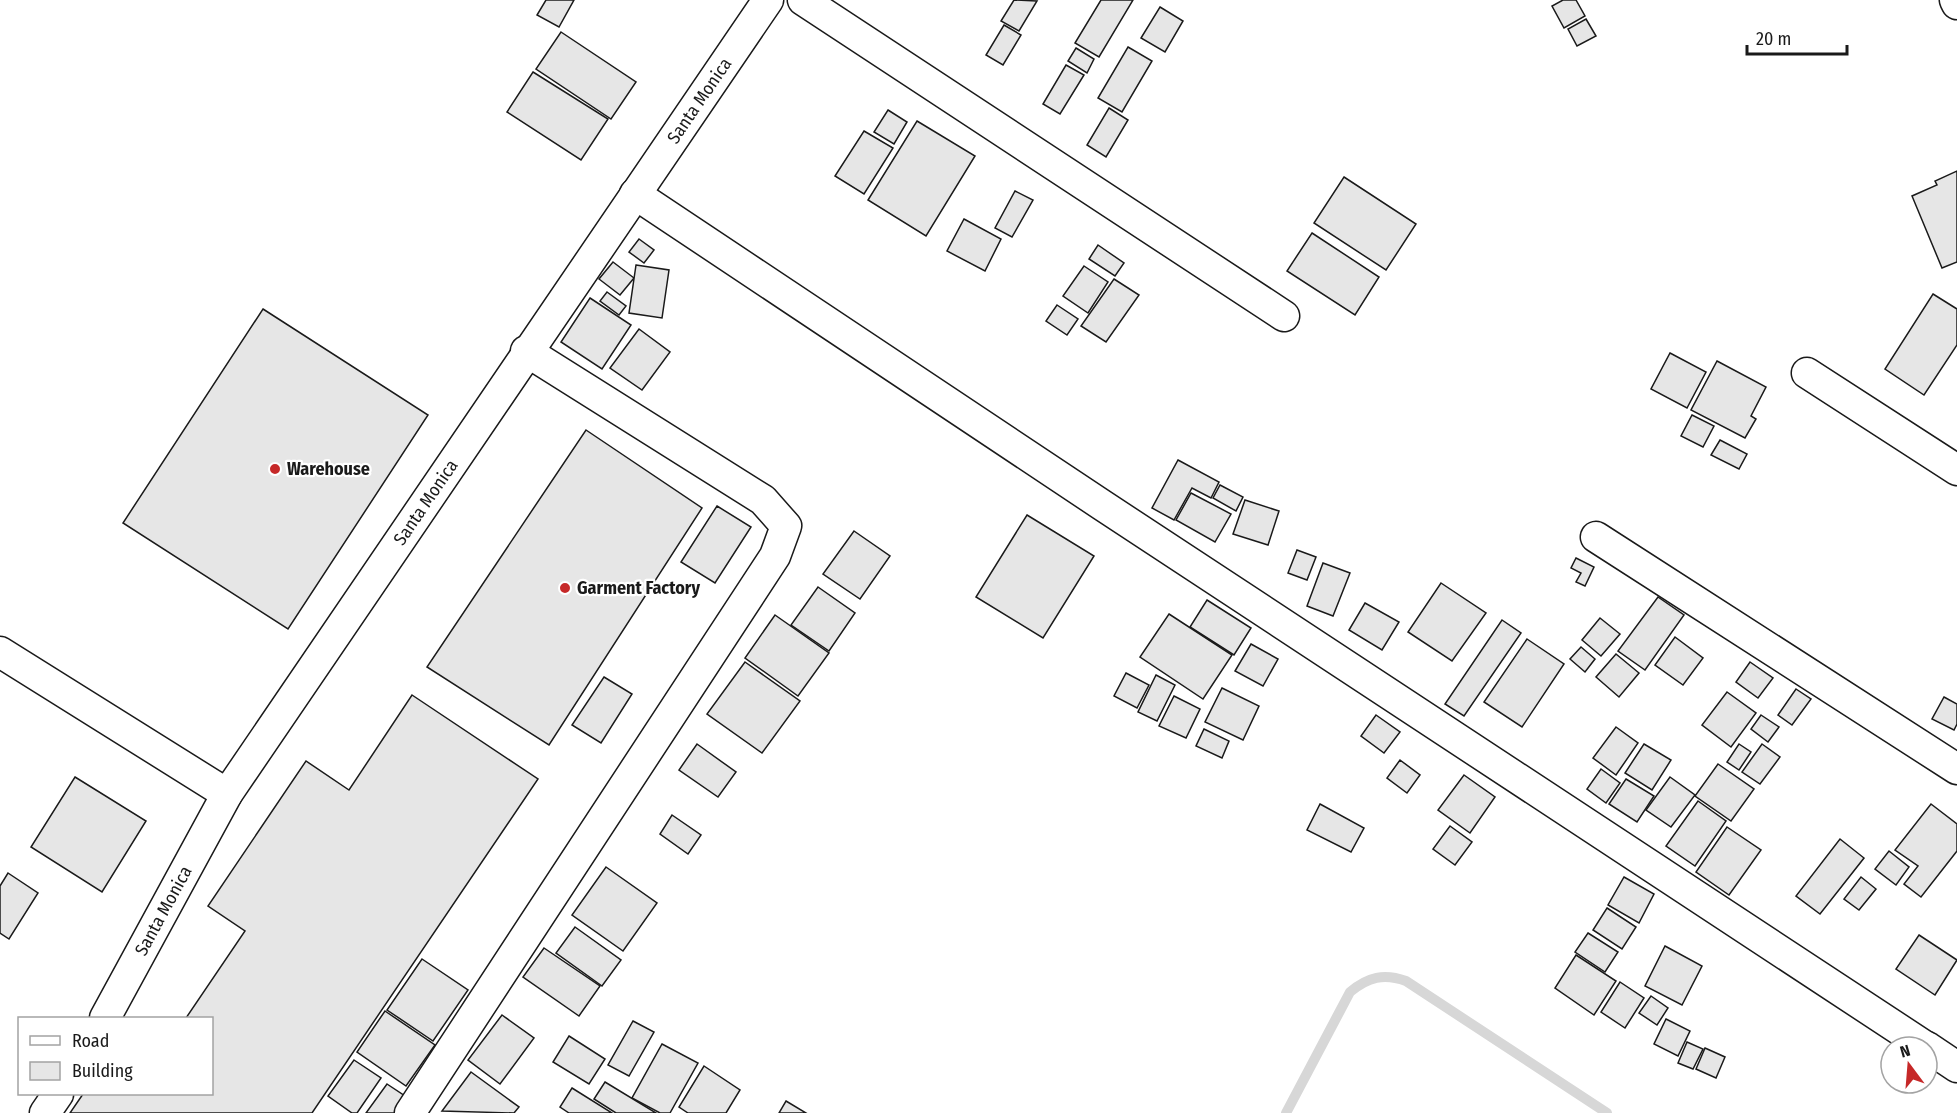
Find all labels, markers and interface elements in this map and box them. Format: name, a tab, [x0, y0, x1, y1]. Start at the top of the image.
scale bar	[1747, 18, 1848, 56]
text: 20 m	[1756, 28, 1791, 50]
street label: Santa Monica	[662, 54, 736, 148]
street label: Santa Monica	[389, 455, 463, 549]
place label: Warehouse	[287, 458, 370, 480]
marker: Warehouse	[268, 462, 282, 476]
place label: Garment Factory	[577, 577, 700, 599]
marker: Garment Factory	[558, 581, 572, 595]
street label: Santa Monica	[130, 862, 197, 959]
legend	[18, 1017, 213, 1095]
text: Road	[72, 1030, 109, 1052]
north arrow	[1879, 1035, 1939, 1095]
text: N	[1898, 1041, 1912, 1062]
text: Building	[72, 1060, 133, 1082]

